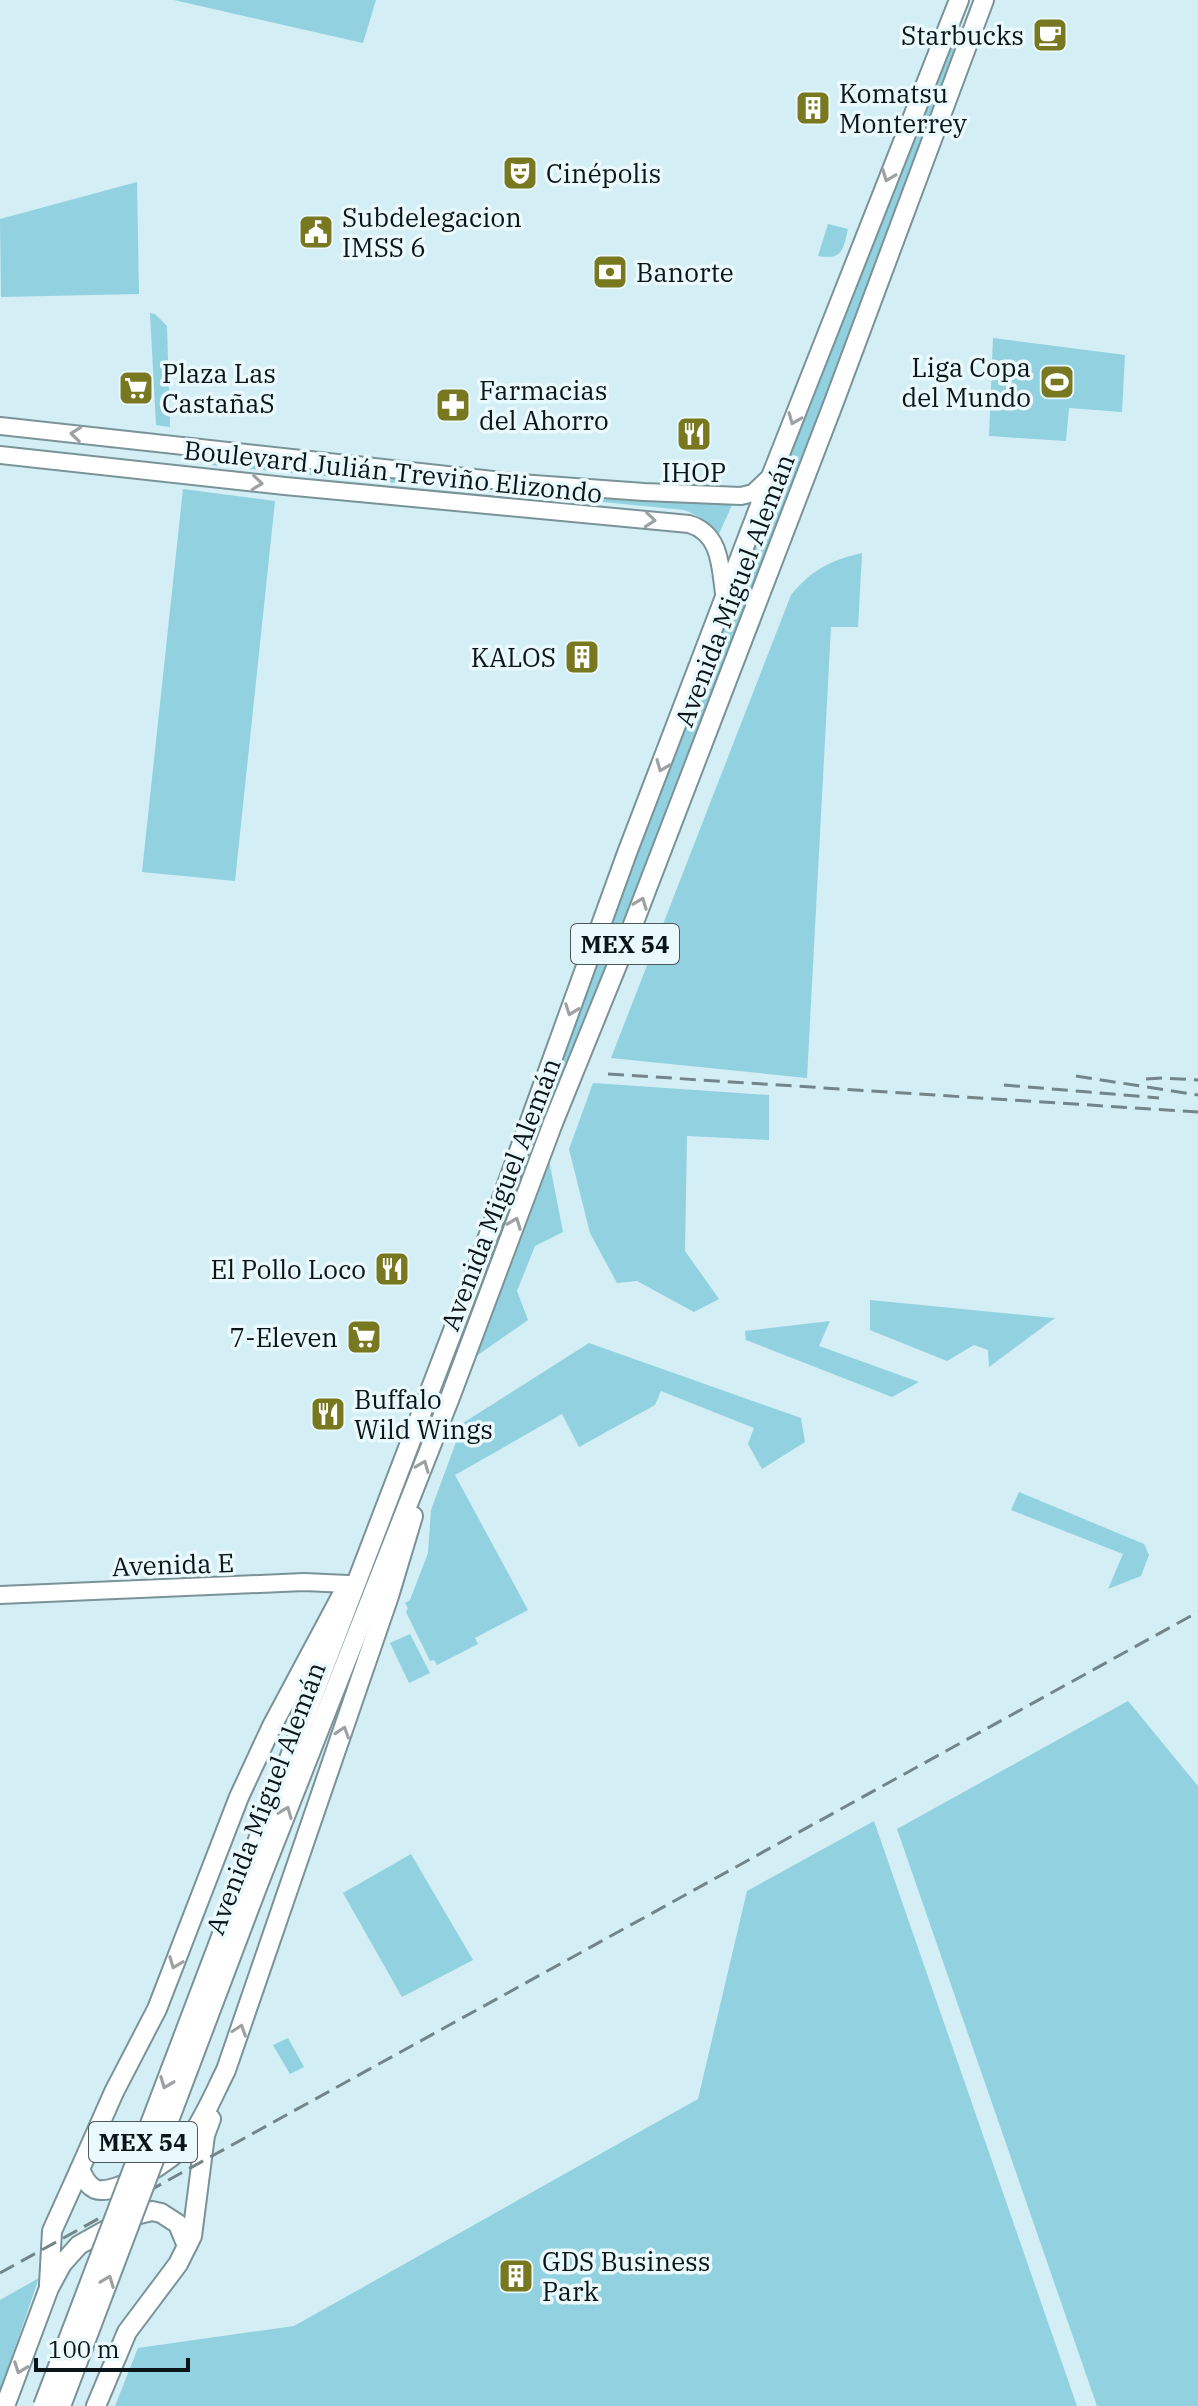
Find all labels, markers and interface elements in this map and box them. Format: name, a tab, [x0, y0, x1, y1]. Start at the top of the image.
cafe icon: Starbucks	[1031, 16, 1069, 54]
place label: Starbucks	[901, 18, 1024, 52]
place label: Komatsu Monterrey	[839, 76, 967, 140]
building icon: Komatsu Monterrey	[794, 89, 832, 127]
theatre icon: Cinépolis	[501, 154, 539, 192]
place label: Cinépolis	[546, 156, 661, 190]
one-way arrow	[881, 169, 898, 183]
place label: Subdelegacion IMSS 6	[342, 200, 522, 264]
public building icon: Subdelegacion IMSS 6	[297, 213, 335, 251]
bank icon: Banorte	[591, 253, 629, 291]
place label: Banorte	[636, 255, 734, 289]
place label: Liga Copa del Mundo	[902, 350, 1031, 414]
place label: Plaza Las CastañaS	[162, 356, 276, 420]
sports icon: Liga Copa del Mundo	[1038, 363, 1076, 401]
supermarket icon: Plaza Las CastañaS	[117, 369, 155, 407]
place label: Farmacias del Ahorro	[479, 373, 609, 437]
pharmacy icon: Farmacias del Ahorro	[434, 386, 472, 424]
one-way arrow	[787, 411, 804, 425]
restaurant icon: IHOP	[675, 415, 713, 453]
one-way arrow	[69, 426, 82, 443]
street label: Boulevard Julián Treviño Elizondo	[182, 432, 604, 510]
street label: Avenida Miguel Alemán	[666, 449, 802, 731]
place label: IHOP	[662, 455, 726, 489]
one-way arrow	[251, 474, 264, 491]
one-way arrow	[644, 511, 657, 528]
building icon: KALOS	[563, 638, 601, 676]
place label: KALOS	[471, 640, 556, 674]
one-way arrow	[655, 758, 671, 772]
one-way arrow	[631, 897, 648, 911]
road number: MEX 54	[571, 924, 679, 964]
one-way arrow	[564, 1002, 580, 1016]
street label: Avenida Miguel Alemán	[432, 1053, 568, 1335]
one-way arrow	[506, 1217, 522, 1231]
restaurant icon: El Pollo Loco	[373, 1250, 411, 1288]
place label: El Pollo Loco	[211, 1252, 366, 1286]
supermarket icon: 7-Eleven	[345, 1318, 383, 1356]
place label: 7-Eleven	[230, 1320, 338, 1354]
place label: Buffalo Wild Wings	[354, 1382, 493, 1446]
restaurant icon: Buffalo Wild Wings	[309, 1395, 347, 1433]
one-way arrow	[413, 1460, 430, 1474]
street label: Avenida E	[111, 1545, 235, 1583]
street label: Avenida Miguel Alemán	[197, 1657, 333, 1939]
one-way arrow	[333, 1725, 349, 1739]
one-way arrow	[276, 1806, 293, 1820]
one-way arrow	[168, 1955, 185, 1969]
one-way arrow	[230, 2024, 246, 2038]
one-way arrow	[159, 2075, 176, 2089]
road number: MEX 54	[89, 2122, 197, 2162]
place label: GDS Business Park	[542, 2244, 710, 2308]
building icon: GDS Business Park	[497, 2257, 535, 2295]
one-way arrow	[98, 2275, 115, 2289]
scale bar	[36, 2322, 188, 2372]
text: 100 m	[48, 2333, 120, 2365]
one-way arrow	[13, 2360, 29, 2374]

